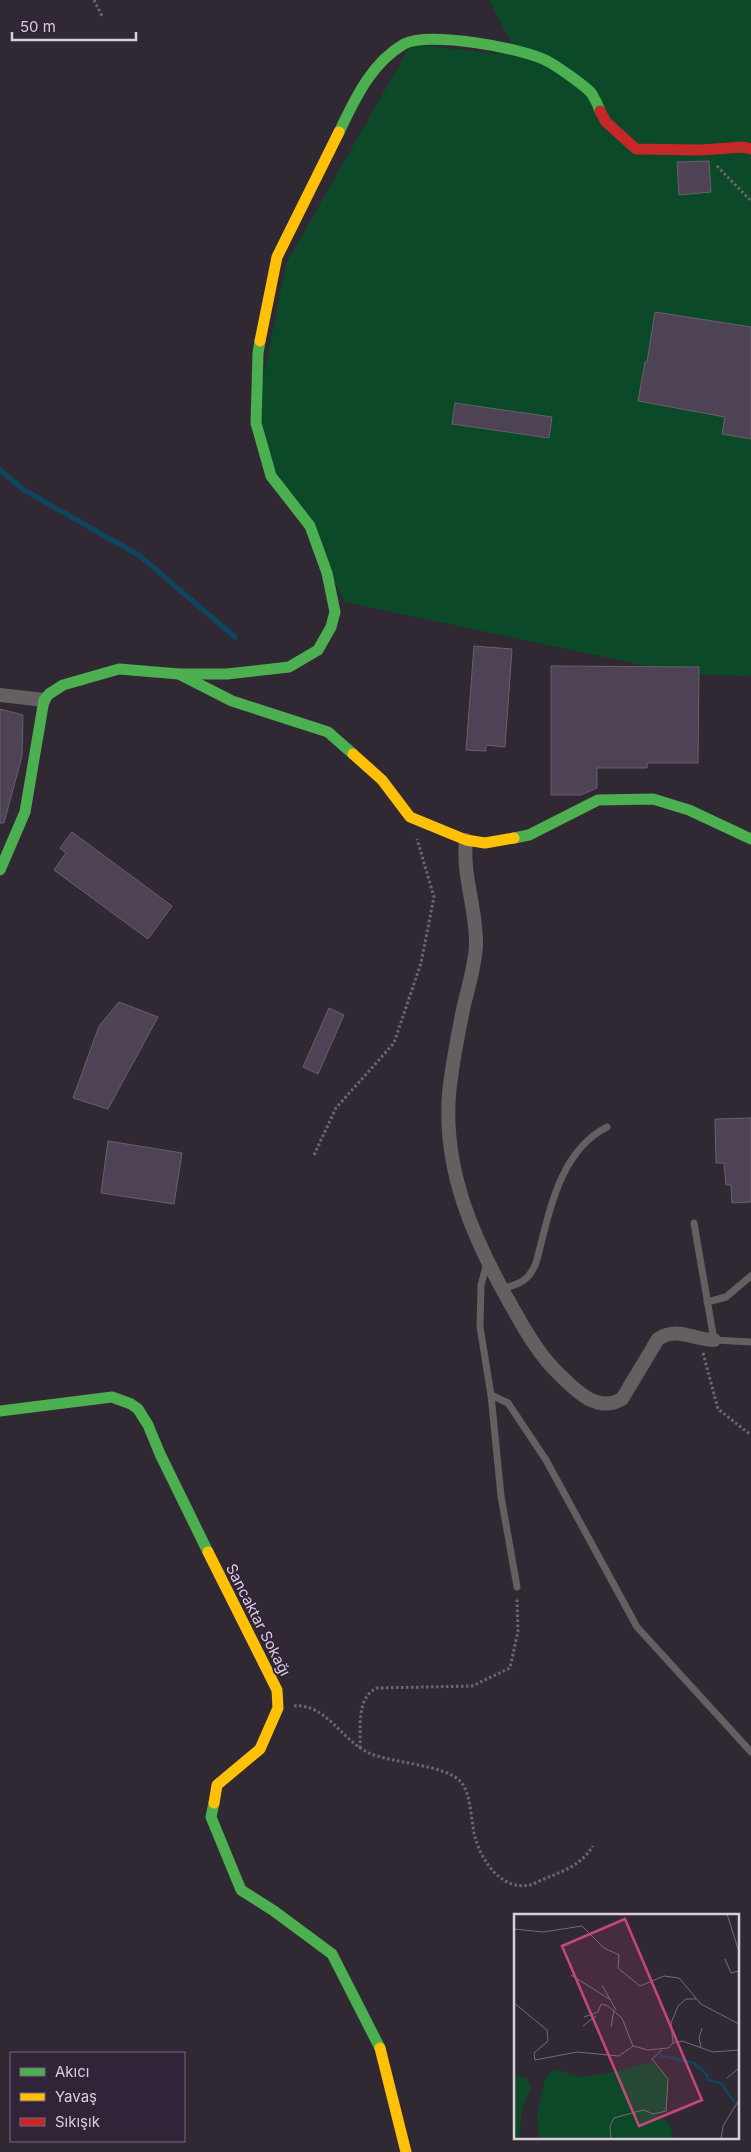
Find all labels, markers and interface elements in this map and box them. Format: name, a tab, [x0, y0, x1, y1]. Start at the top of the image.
scale bar	[12, 10, 136, 42]
text: 50 m	[20, 17, 56, 36]
street label: Sancaktar Sokağı	[222, 1560, 295, 1679]
inset map	[514, 1914, 738, 2140]
legend	[10, 2052, 185, 2142]
text: Akıcı	[55, 2062, 89, 2081]
text: Yavaş	[55, 2087, 97, 2106]
text: Sıkışık	[55, 2112, 101, 2131]

